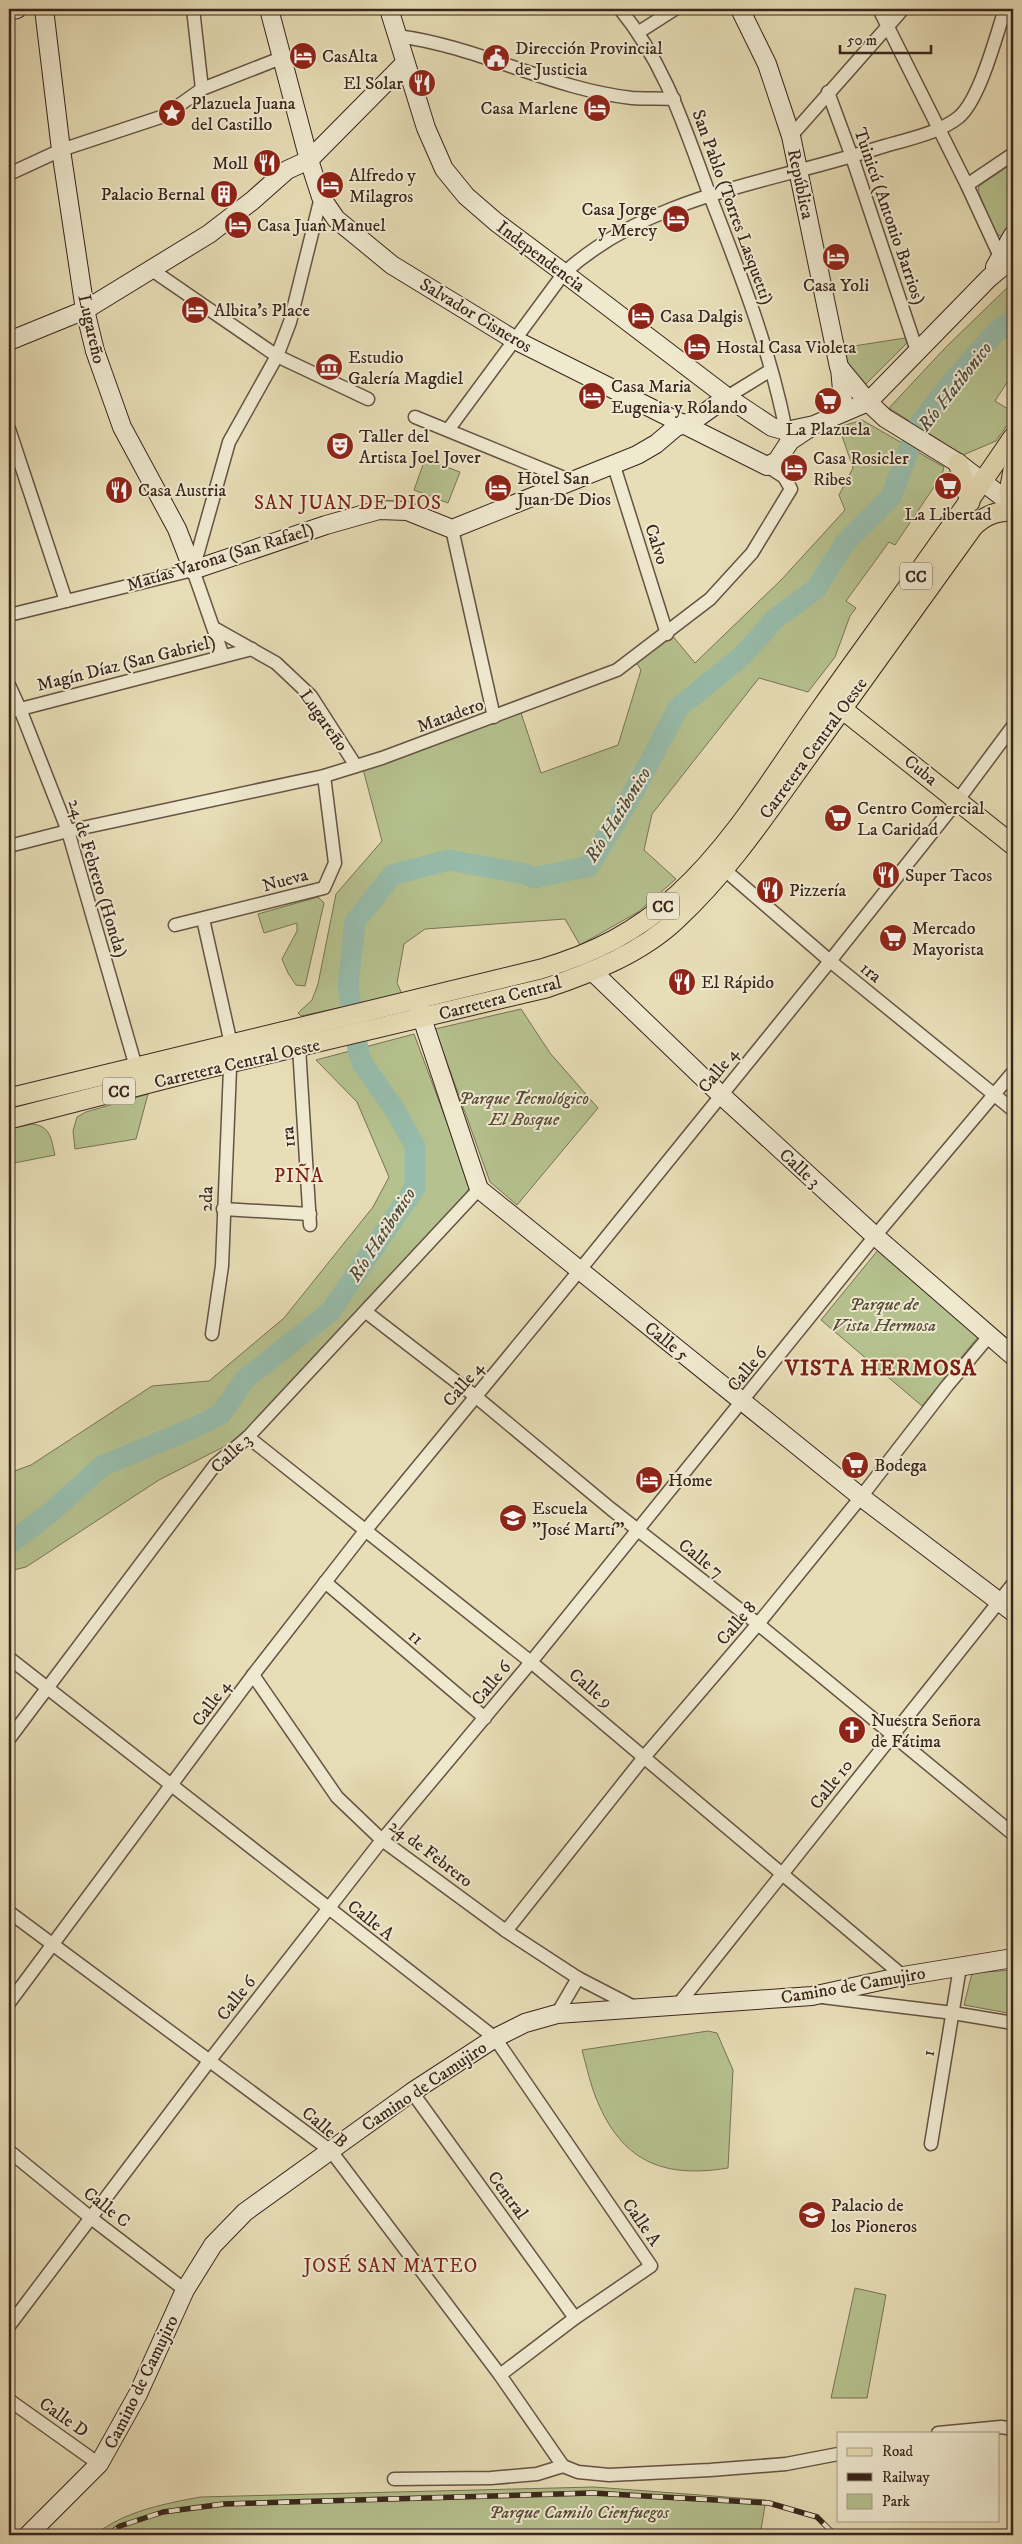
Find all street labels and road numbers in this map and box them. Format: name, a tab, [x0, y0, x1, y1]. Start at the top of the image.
street label: San Pablo (Torres Lasquetti)	[687, 107, 778, 308]
street label: Tuinicú (Antonio Barrios)	[848, 125, 930, 308]
street label: República	[782, 147, 818, 221]
street label: Independencia	[492, 216, 589, 297]
street label: Salvador Cisneros	[415, 274, 536, 358]
street label: Lugareño	[72, 292, 110, 366]
street label: Matías Varona (San Rafael)	[124, 519, 317, 597]
street label: Calvo	[639, 521, 673, 568]
road number: CC	[900, 562, 932, 590]
street label: Magín Díaz (San Gabriel)	[35, 631, 218, 697]
street label: Carretera Central Oeste	[755, 674, 873, 824]
street label: Lugareño	[294, 685, 352, 756]
street label: Matadero	[414, 694, 487, 738]
street label: Cuba	[899, 751, 942, 791]
street label: 24 de Febrero (Honda)	[62, 796, 132, 960]
street label: Nueva	[260, 864, 311, 898]
road number: CC	[647, 892, 679, 919]
street label: 1ra	[855, 958, 886, 988]
street label: Carretera Central	[436, 972, 565, 1026]
street label: Carretera Central Oeste	[152, 1034, 322, 1094]
street label: Calle 4	[694, 1043, 744, 1098]
road number: CC	[103, 1078, 135, 1104]
street label: 1ra	[277, 1125, 301, 1148]
street label: Calle 3	[774, 1144, 825, 1193]
street label: 2da	[196, 1186, 218, 1212]
street label: Calle 5	[640, 1317, 693, 1366]
street label: Calle 6	[723, 1342, 773, 1396]
street label: Calle 4	[439, 1357, 489, 1412]
street label: Calle 3	[206, 1429, 257, 1478]
street label: Calle 7	[673, 1534, 727, 1583]
street label: Calle 8	[712, 1597, 761, 1650]
street label: 11	[403, 1625, 427, 1650]
street label: Calle 6	[467, 1656, 517, 1710]
street label: Calle 9	[564, 1664, 617, 1713]
street label: Calle 4	[188, 1676, 236, 1731]
street label: Calle 10	[805, 1755, 858, 1814]
street label: 24 de Febrero	[384, 1815, 477, 1893]
street label: Calle A	[343, 1896, 399, 1946]
street label: Camino de Camujiro	[779, 1962, 927, 2010]
street label: Calle 6	[212, 1971, 262, 2026]
street label: Camino de Camujiro	[358, 2037, 491, 2137]
street label: 1	[918, 2048, 940, 2058]
street label: Calle B	[297, 2102, 352, 2153]
street label: Central	[482, 2167, 532, 2224]
street label: Calle C	[78, 2183, 134, 2233]
street label: Calle A	[617, 2194, 666, 2251]
street label: Camino de Camujiro	[100, 2312, 184, 2453]
street label: Calle D	[35, 2393, 92, 2443]

